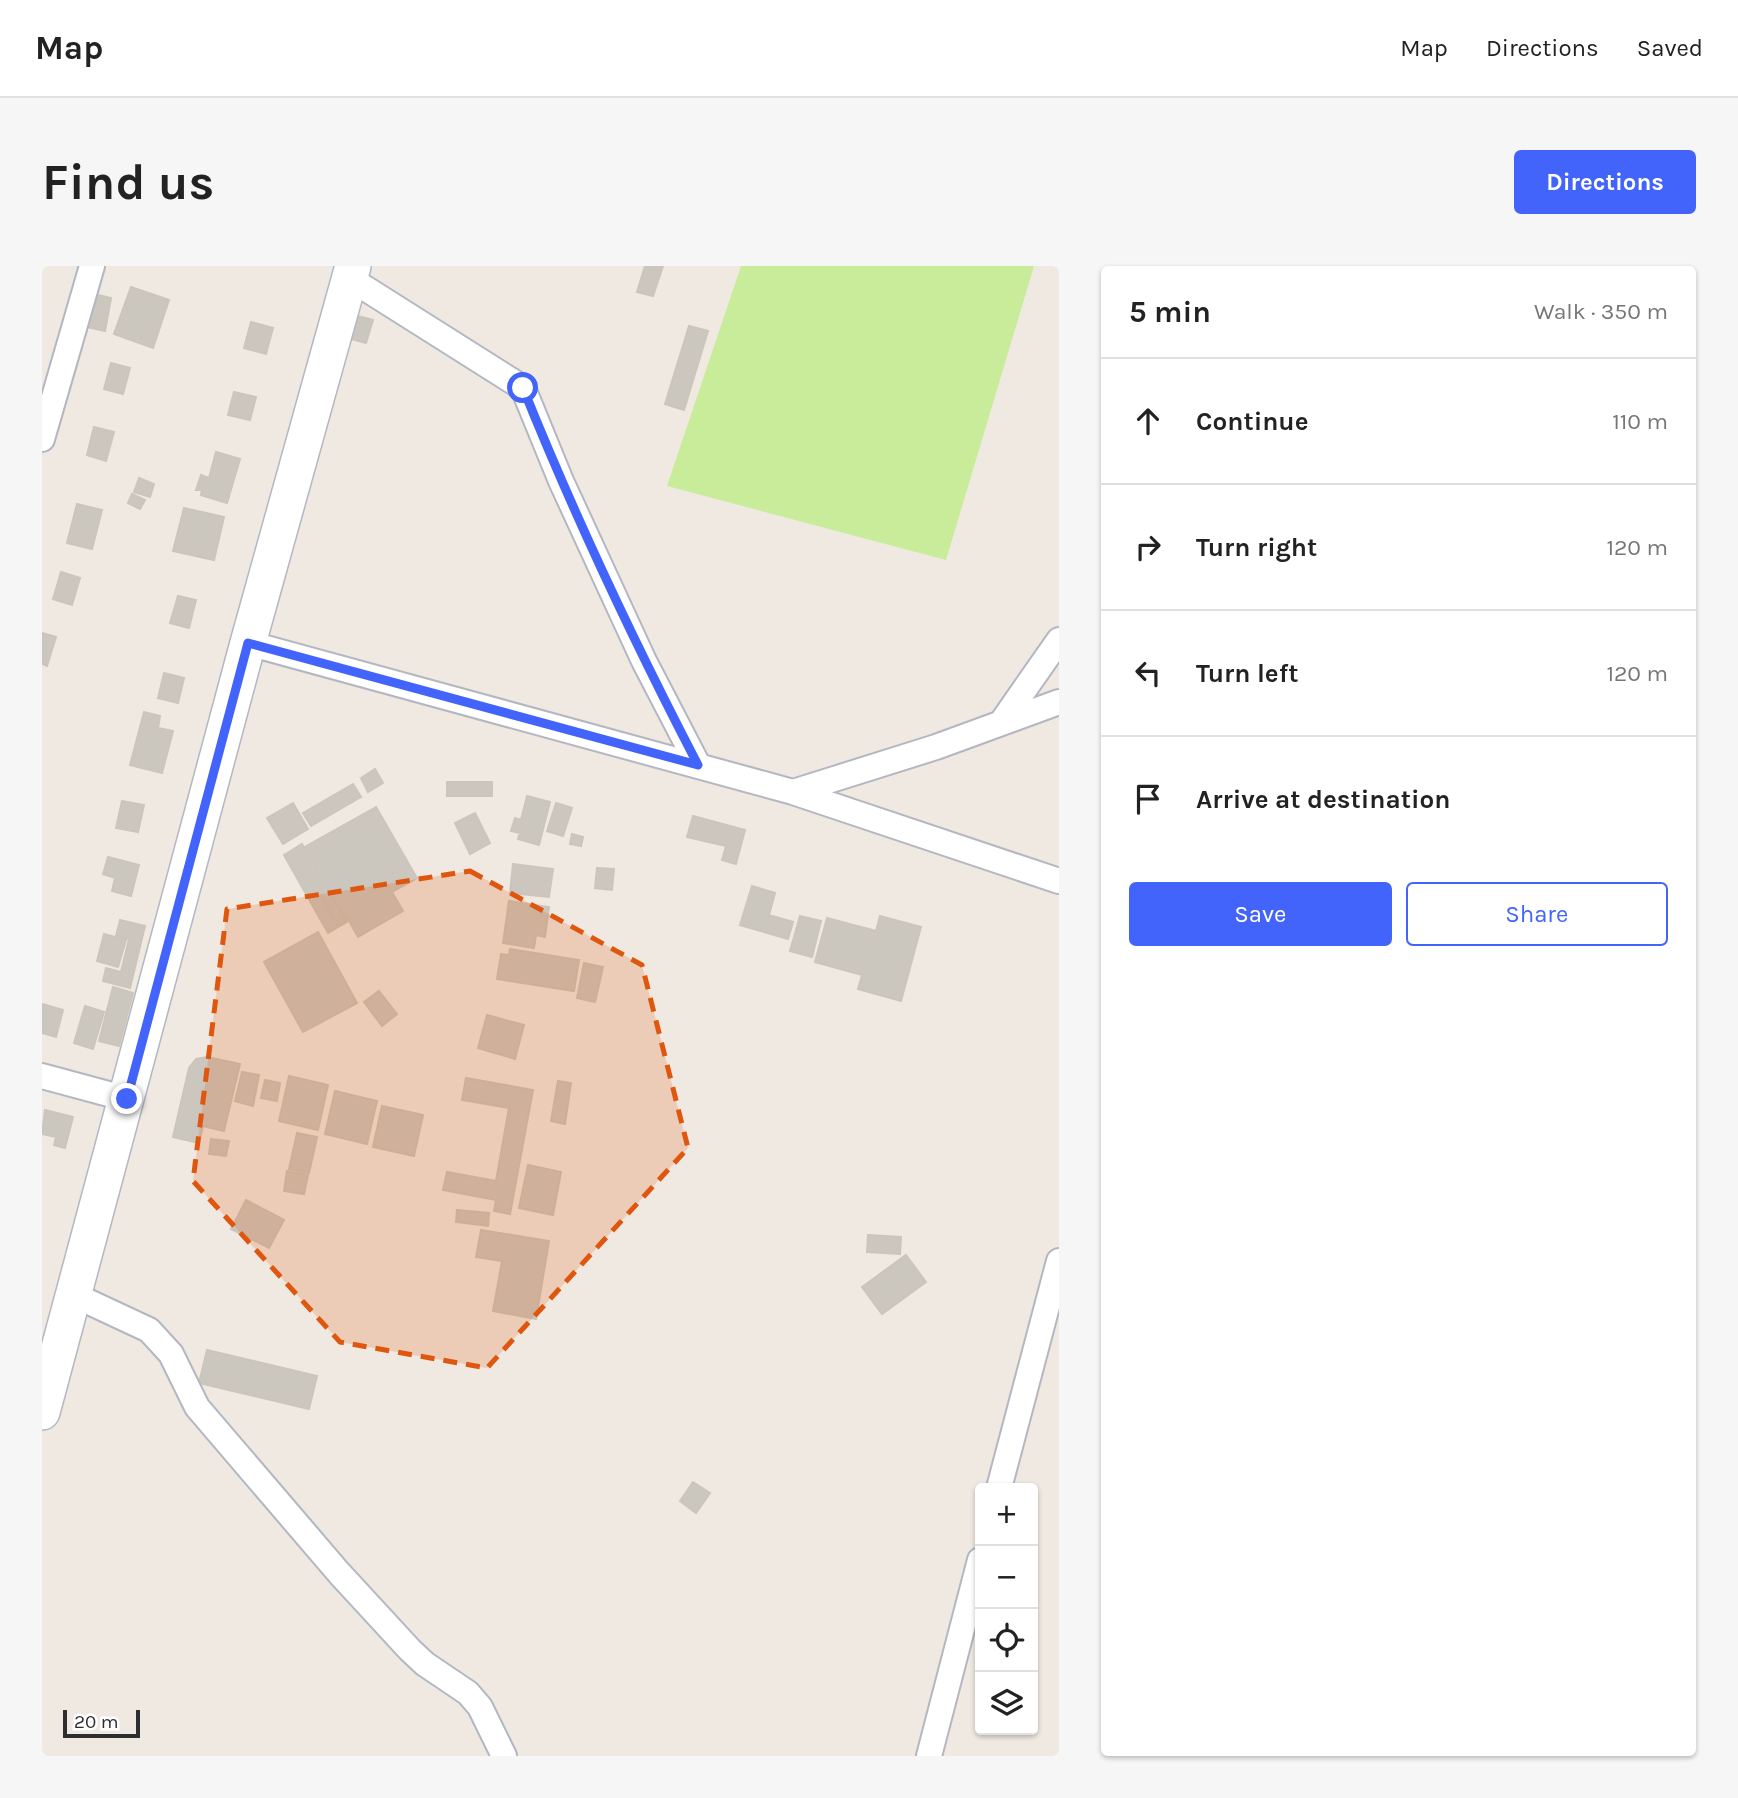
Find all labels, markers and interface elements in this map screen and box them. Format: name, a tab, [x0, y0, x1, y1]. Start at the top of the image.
text: Map	[35, 29, 103, 67]
text: Map	[1400, 34, 1448, 62]
text: Directions	[1486, 34, 1599, 62]
text: Saved	[1637, 34, 1703, 62]
button: Directions	[1514, 150, 1696, 214]
text: Find us	[42, 154, 214, 211]
text: 5 min	[1129, 294, 1211, 330]
text: Walk · 350 m	[1534, 298, 1668, 325]
route start	[507, 372, 538, 403]
icon: ahead	[1129, 402, 1167, 440]
text: Continue	[1196, 406, 1308, 437]
text: 110 m	[1612, 408, 1668, 435]
icon: right	[1129, 528, 1167, 566]
text: Turn right	[1196, 532, 1317, 563]
text: 120 m	[1606, 534, 1668, 561]
icon: left	[1129, 654, 1167, 692]
text: Turn left	[1196, 658, 1298, 689]
text: 120 m	[1606, 660, 1668, 687]
icon: arrive	[1129, 780, 1167, 818]
text: Arrive at destination	[1196, 784, 1450, 815]
button: Save	[1129, 882, 1392, 946]
button: Share	[1406, 882, 1668, 946]
route end	[111, 1083, 142, 1114]
map controls	[975, 1483, 1038, 1735]
button: +	[975, 1483, 1038, 1546]
button: −	[975, 1546, 1038, 1609]
button: locate	[975, 1609, 1038, 1672]
button: layers	[975, 1672, 1038, 1735]
scale bar	[63, 1707, 140, 1739]
text: 20 m	[74, 1711, 119, 1733]

